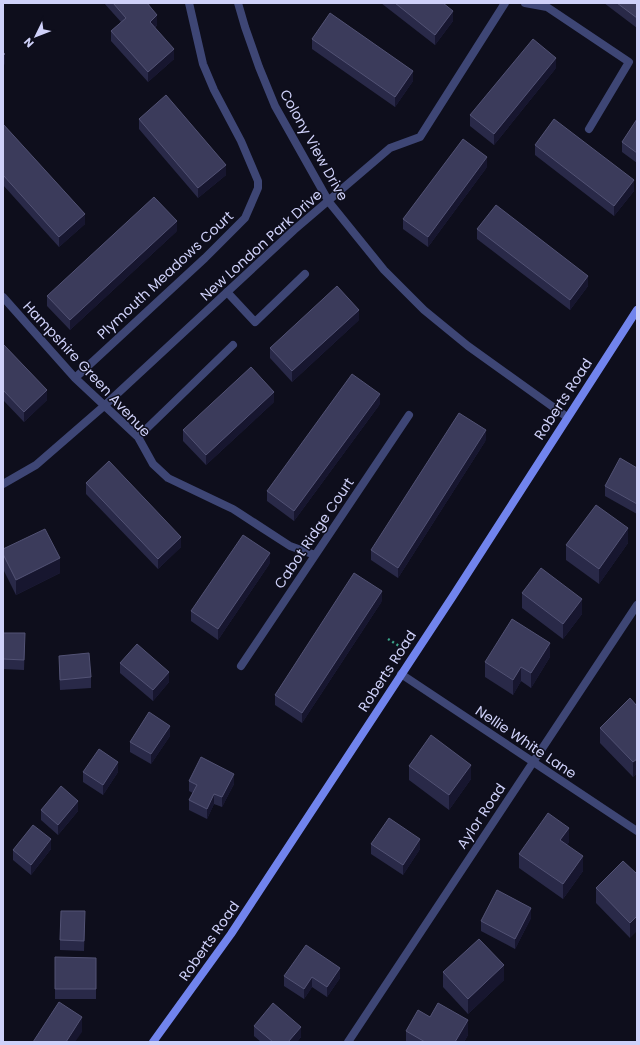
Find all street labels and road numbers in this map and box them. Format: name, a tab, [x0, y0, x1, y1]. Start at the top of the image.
street label: Colony View Drive	[275, 86, 353, 205]
street label: New London Park Drive	[196, 185, 327, 305]
street label: Plymouth Meadows Court	[92, 206, 238, 344]
street label: Hampshire Green Avenue	[19, 297, 156, 442]
street label: Roberts Road	[529, 354, 597, 444]
street label: Cabot Ridge Court	[269, 474, 359, 592]
street label: Roberts Road	[353, 626, 421, 716]
street label: Nellie White Lane	[471, 701, 581, 783]
street label: Aylor Road	[452, 779, 510, 853]
street label: Roberts Road	[174, 897, 244, 985]

